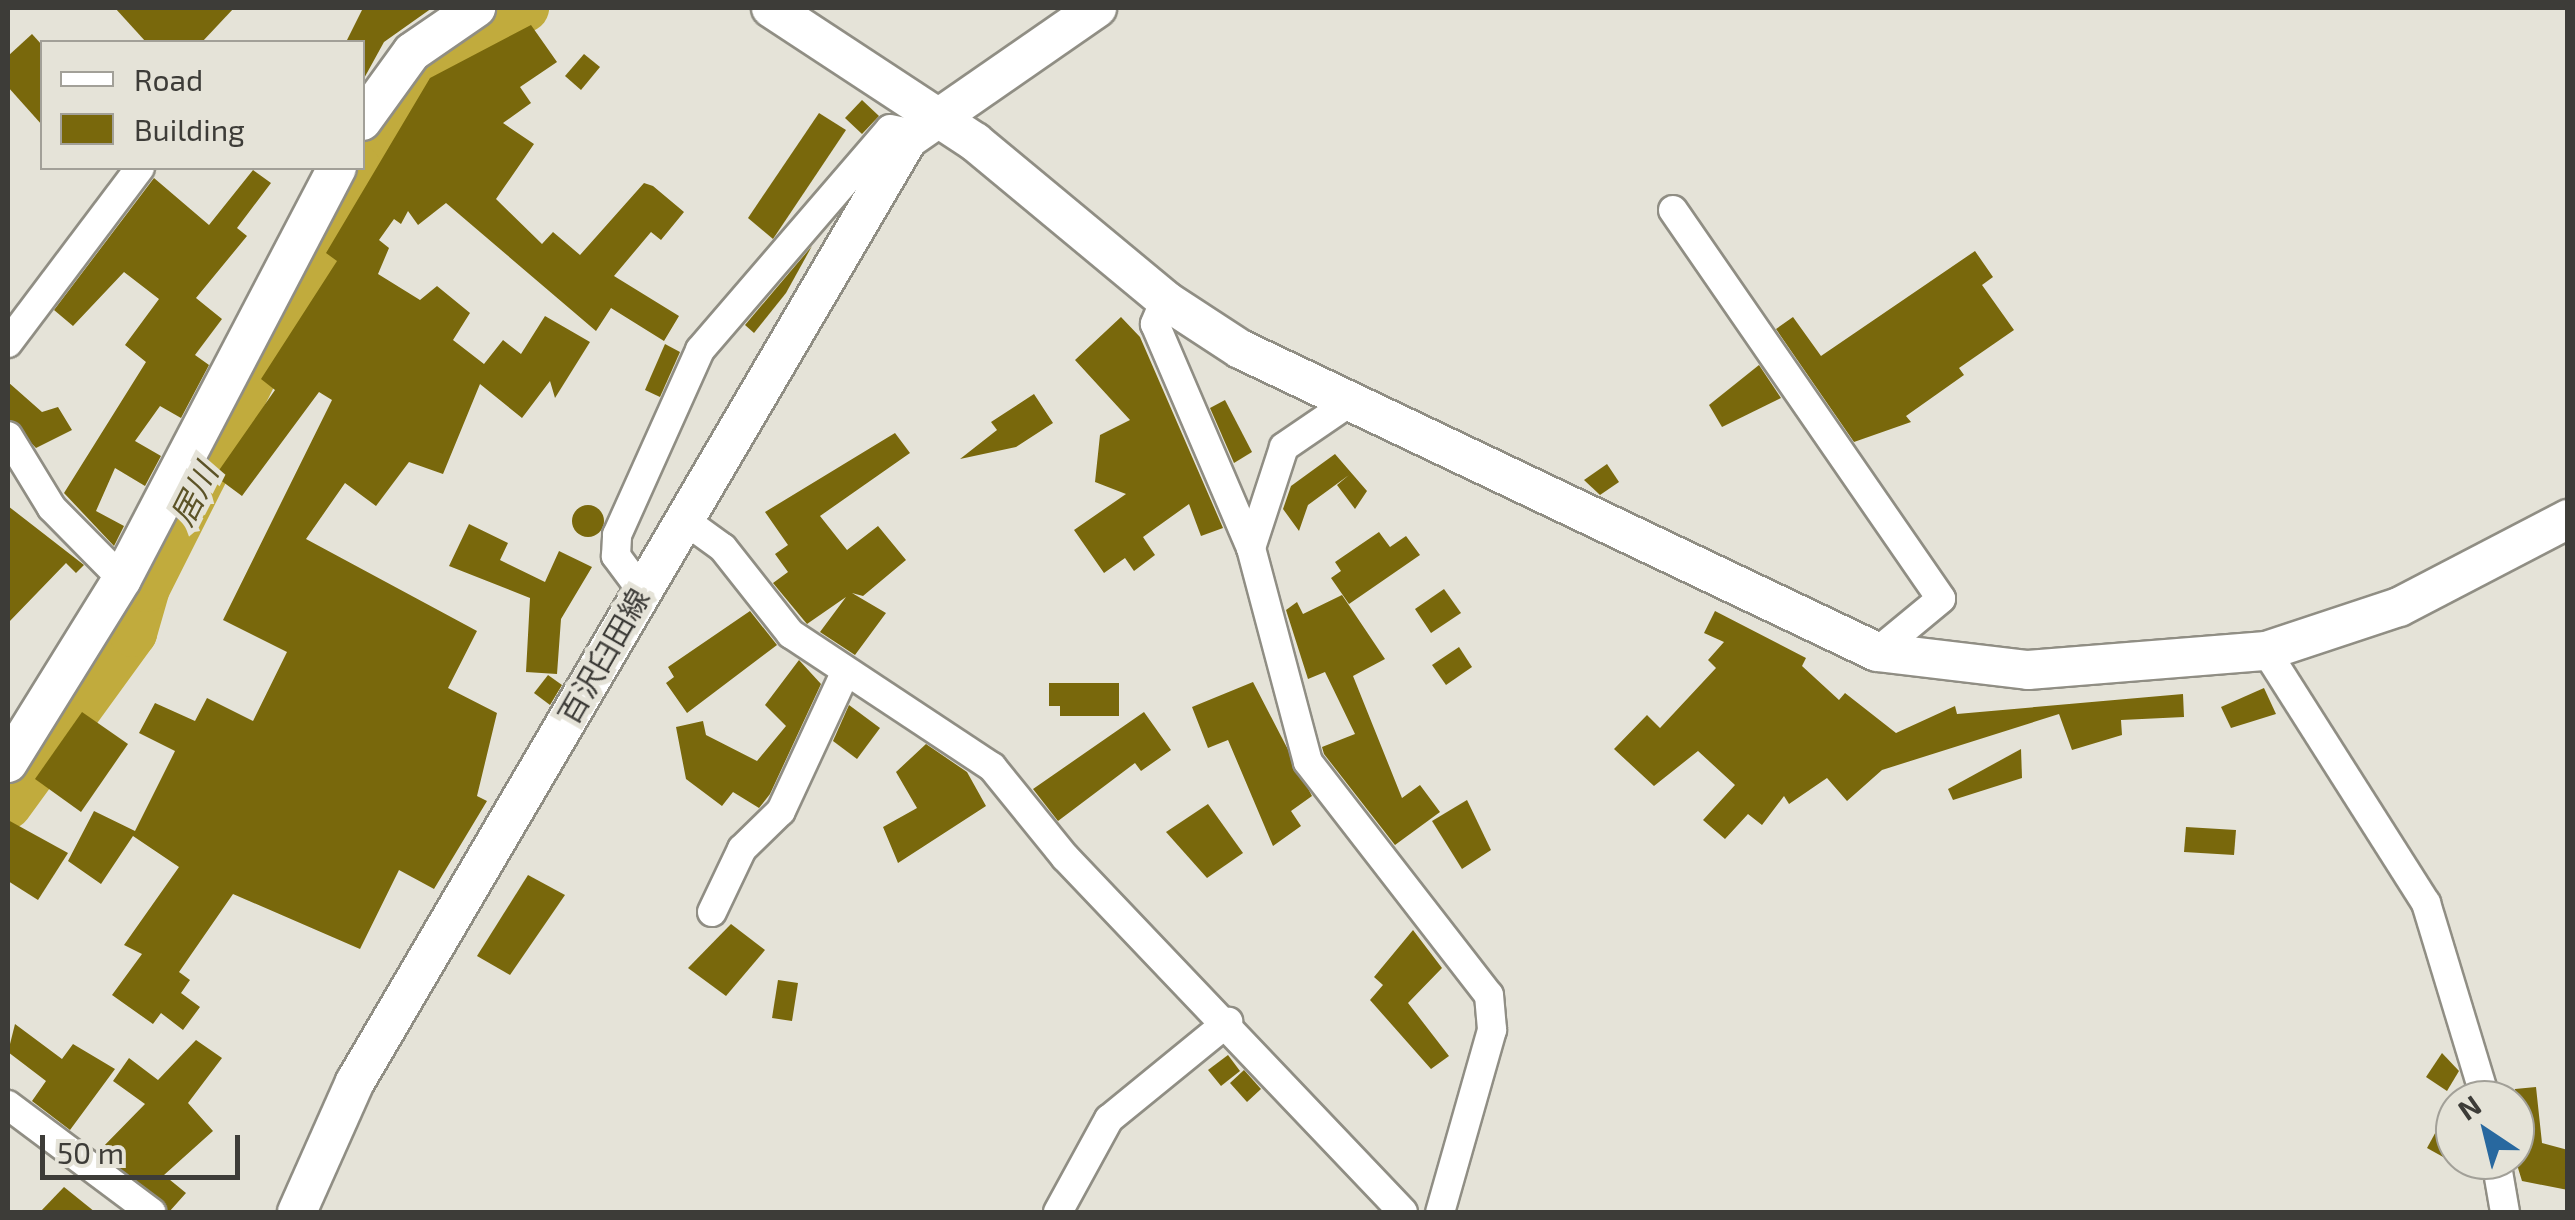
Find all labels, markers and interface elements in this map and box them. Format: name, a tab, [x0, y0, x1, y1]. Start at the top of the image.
legend	[40, 40, 365, 170]
text: Road	[134, 61, 203, 97]
text: Building	[134, 111, 245, 147]
water label: 居川	[161, 457, 225, 531]
street label: 百沢臼田線	[550, 582, 656, 730]
north arrow	[2435, 1080, 2535, 1180]
text: N	[2451, 1087, 2487, 1127]
scale bar	[45, 1115, 245, 1177]
text: 50 m	[57, 1134, 124, 1170]

